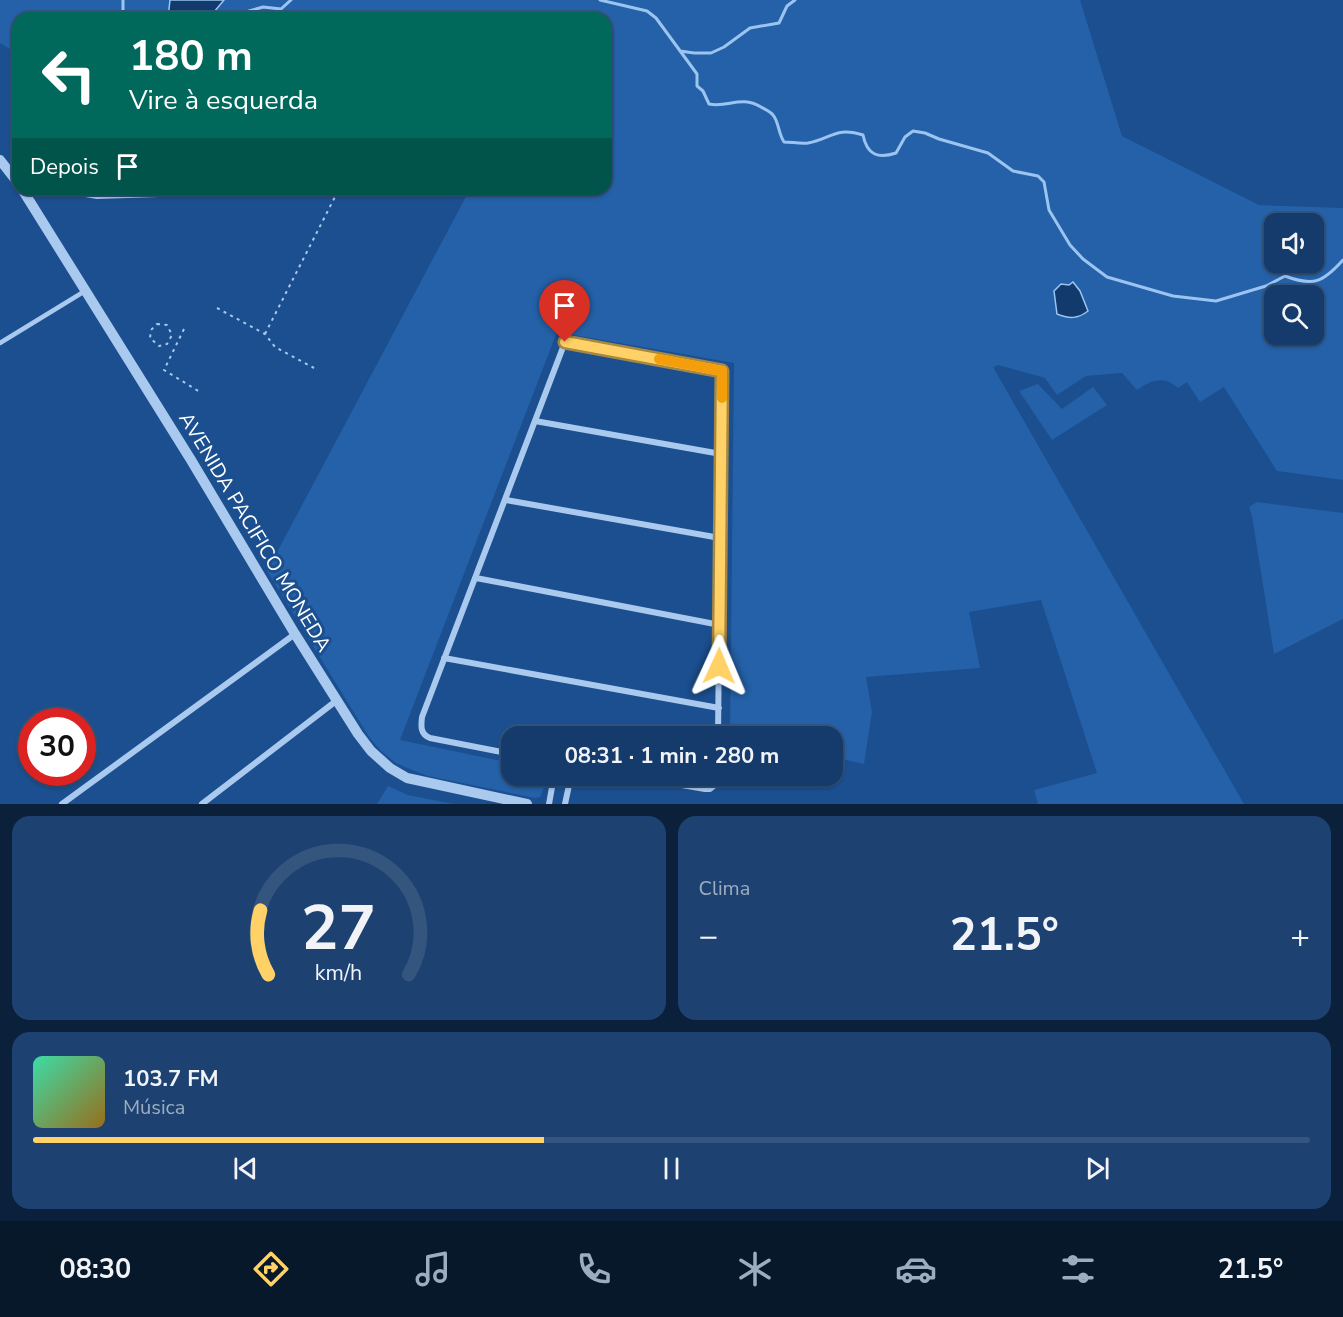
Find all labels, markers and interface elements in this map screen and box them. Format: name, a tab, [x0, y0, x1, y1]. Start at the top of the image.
text: 180 m	[129, 28, 253, 85]
icon: left	[30, 36, 108, 114]
text: Vire à esquerda	[129, 82, 318, 119]
icon: arrive	[111, 150, 144, 183]
text: Depois	[30, 152, 99, 182]
map controls	[1264, 213, 1324, 345]
button: sound	[1264, 213, 1324, 273]
pin	[539, 280, 590, 342]
button: search	[1264, 285, 1324, 345]
icon: arrive	[548, 289, 581, 322]
street label: AVENIDA PACIFICO MONEDA	[173, 407, 338, 657]
position arrow	[687, 634, 751, 698]
speed limit sign: 30	[18, 708, 96, 786]
text: 08:31 · 1 min · 280 m	[565, 741, 779, 771]
text: Clima	[699, 875, 750, 902]
text: 27	[301, 886, 376, 971]
text: 21.5°	[950, 905, 1059, 966]
text: −	[699, 914, 718, 959]
text: +	[1290, 914, 1310, 959]
text: km/h	[315, 958, 362, 988]
text: 103.7 FM	[123, 1064, 219, 1094]
text: Música	[123, 1094, 185, 1121]
icon: previous	[229, 1152, 262, 1185]
icon: pause	[655, 1152, 688, 1185]
icon: next	[1081, 1152, 1114, 1185]
icon: directions	[250, 1248, 292, 1290]
icon: music	[412, 1248, 454, 1290]
icon: phone	[573, 1248, 615, 1290]
icon: climate	[734, 1248, 776, 1290]
icon: car	[895, 1248, 937, 1290]
icon: filters	[1057, 1248, 1099, 1290]
text: 08:30	[60, 1251, 131, 1288]
text: 21.5°	[1218, 1251, 1283, 1288]

